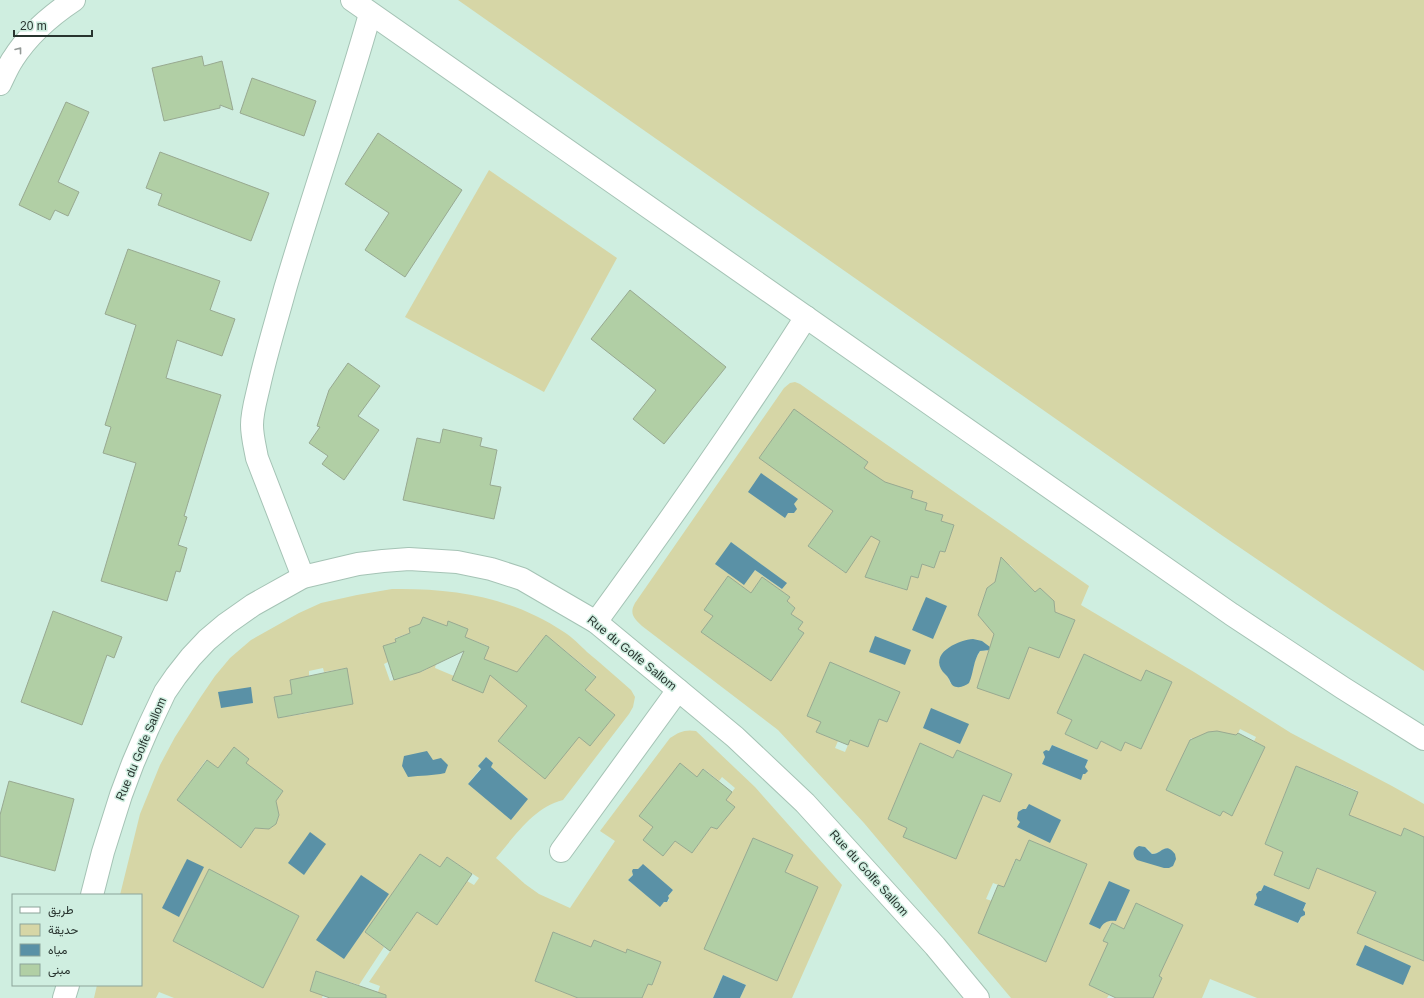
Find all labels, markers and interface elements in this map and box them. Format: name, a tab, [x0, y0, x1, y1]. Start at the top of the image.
scale bar	[14, 12, 92, 38]
text: 20 m	[20, 19, 47, 33]
one-way arrow	[15, 48, 22, 55]
street label: Rue du Golfe Sallom	[585, 613, 679, 693]
street label: Rue du Golfe Sallom	[113, 695, 169, 803]
street label: Rue du Golfe Sallom	[827, 827, 911, 919]
legend	[12, 894, 142, 986]
text: طريق	[48, 903, 74, 918]
text: حديقة	[48, 923, 78, 937]
text: مياه	[48, 943, 67, 957]
text: مبنى	[48, 963, 70, 978]

